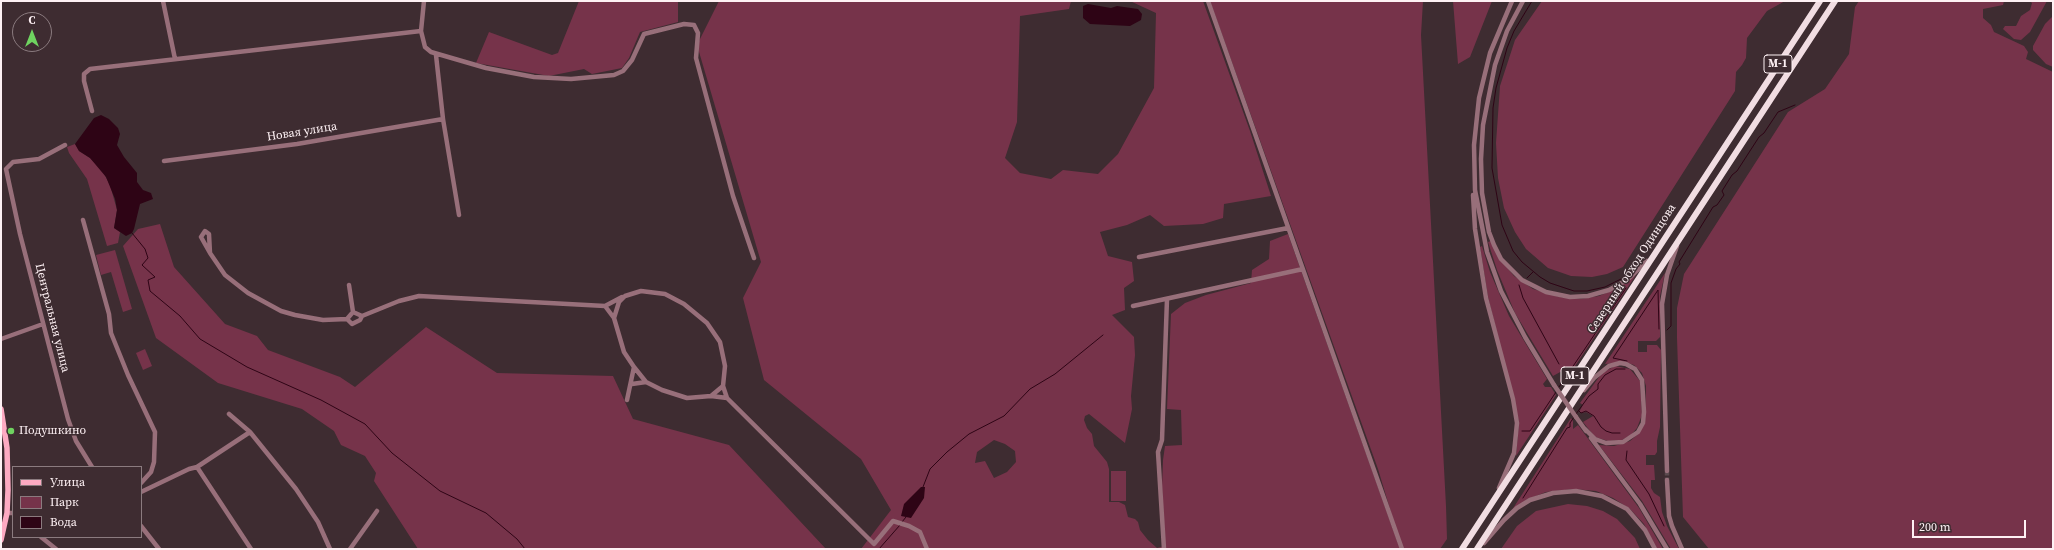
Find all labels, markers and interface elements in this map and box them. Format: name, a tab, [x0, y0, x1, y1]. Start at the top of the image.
north arrow	[12, 12, 52, 52]
text: С	[29, 13, 35, 28]
road number: М-1	[1764, 55, 1792, 73]
street label: Новая улица	[266, 119, 338, 145]
street label: Северный обход Одинцова	[1585, 201, 1679, 337]
street label: Центральная улица	[31, 262, 73, 374]
road number: М-1	[1561, 367, 1589, 385]
place label: Подушкино	[19, 424, 86, 438]
marker: Подушкино	[6, 426, 16, 436]
legend	[12, 466, 142, 538]
text: Улица	[50, 474, 85, 490]
text: Парк	[50, 494, 79, 510]
scale bar	[1914, 512, 2028, 538]
text: Вода	[50, 514, 77, 530]
text: 200 m	[1919, 519, 1951, 535]

